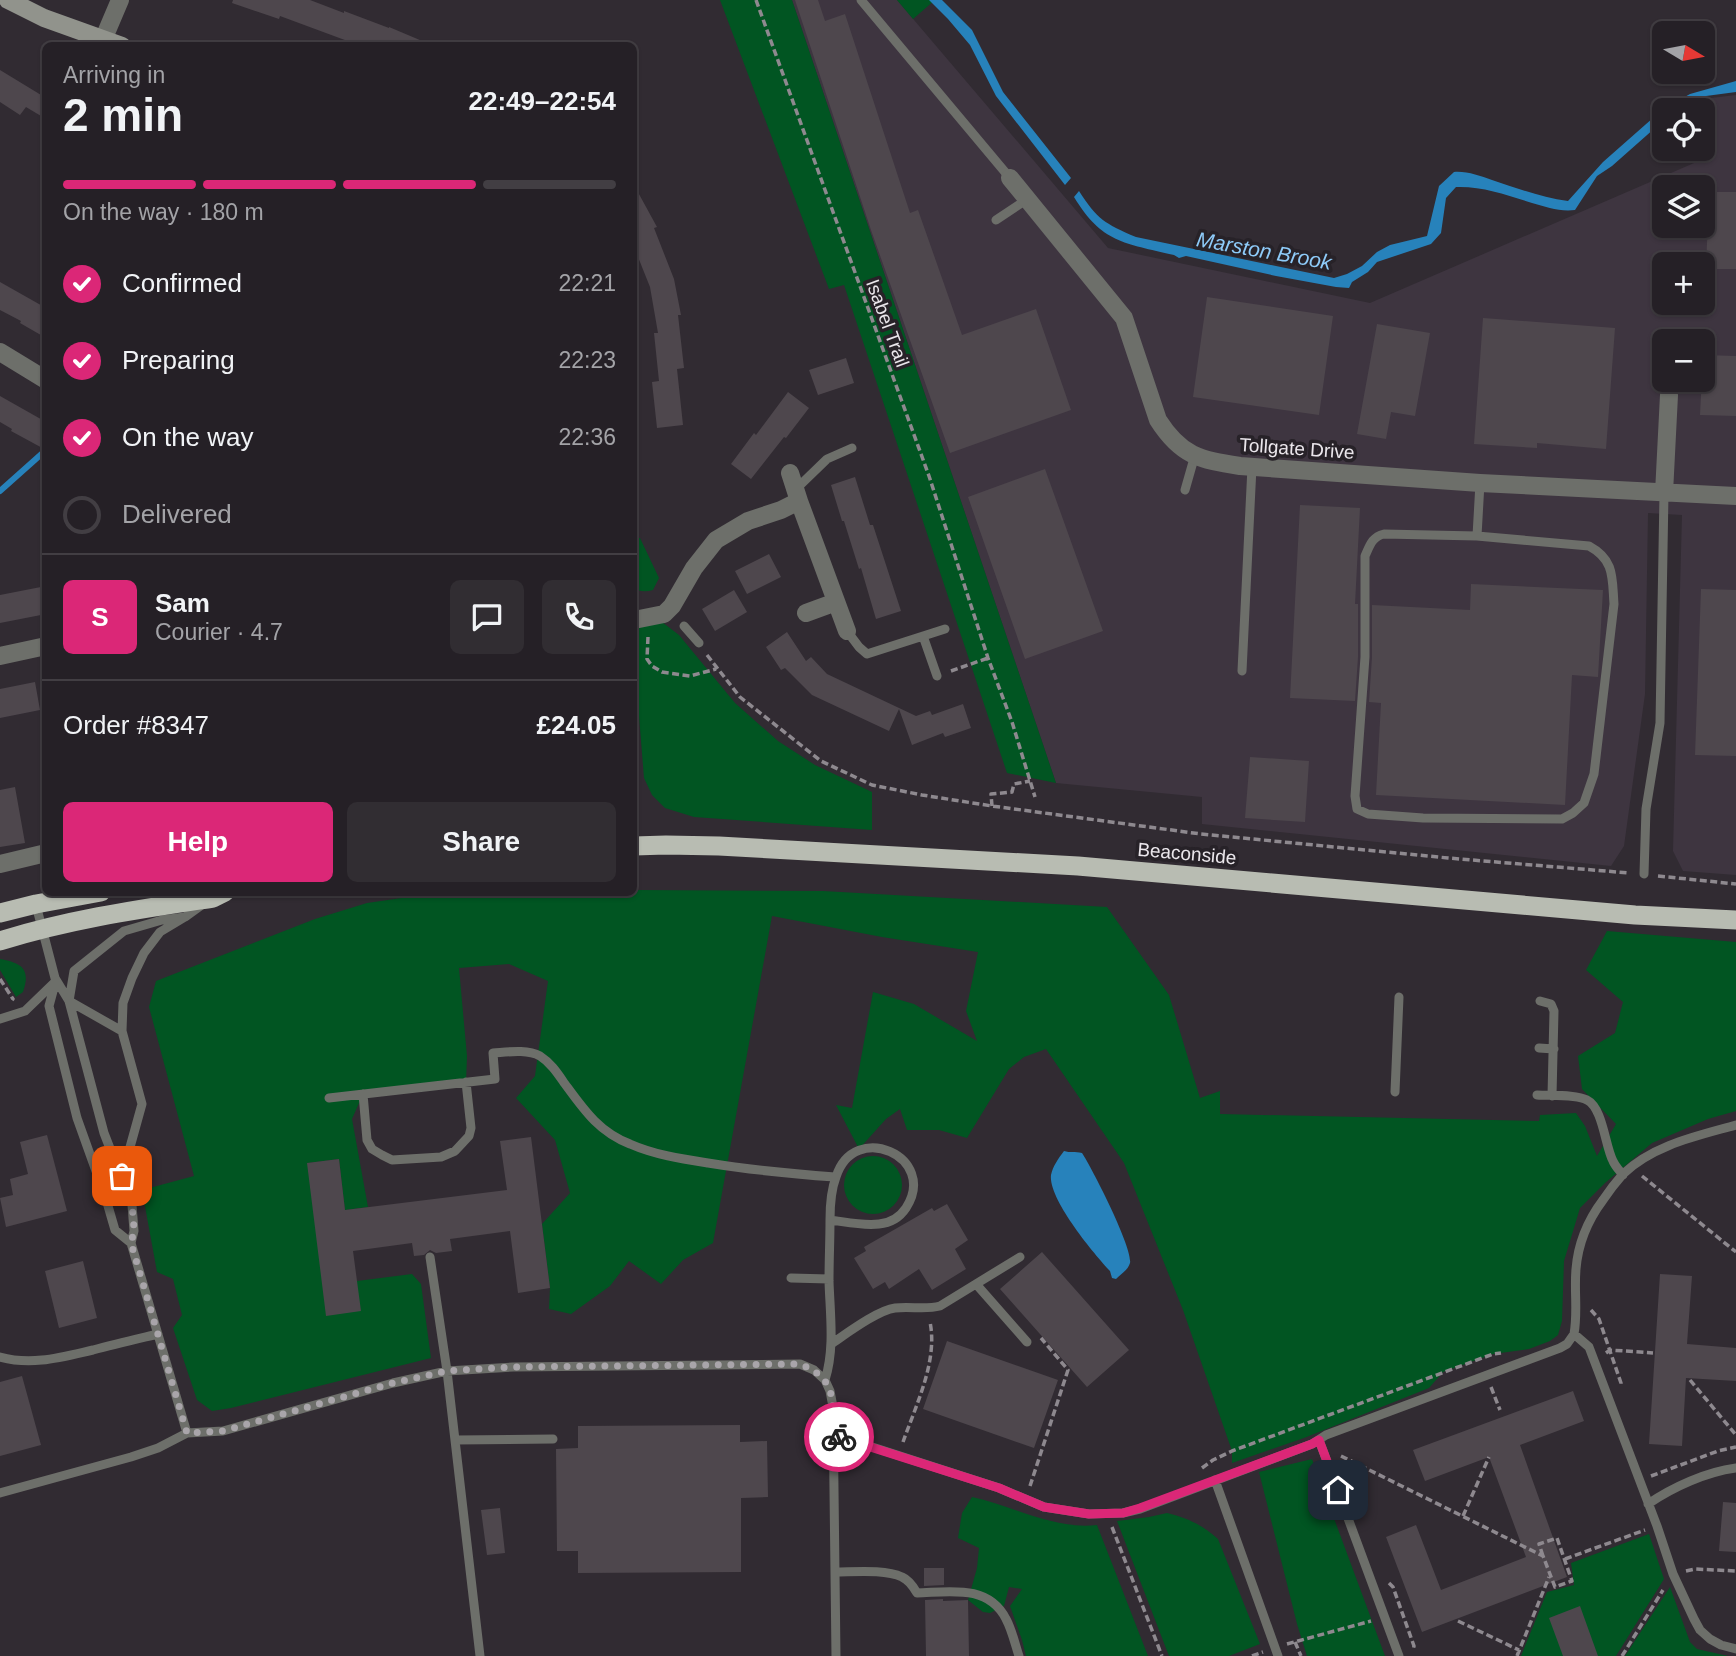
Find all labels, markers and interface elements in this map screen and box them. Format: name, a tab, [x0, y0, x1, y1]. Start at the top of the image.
north arrow	[1652, 21, 1715, 84]
map controls	[1652, 21, 1715, 392]
text: Arriving in	[63, 62, 165, 88]
text: 22:49–22:54	[469, 86, 616, 116]
text: 2 min	[63, 89, 183, 141]
button: locate	[1652, 98, 1715, 161]
button: layers	[1652, 175, 1715, 238]
text: On the way · 180 m	[63, 199, 264, 225]
water label: Marston Brook	[1195, 227, 1335, 274]
button: +	[1652, 252, 1715, 315]
icon: check	[63, 265, 101, 303]
text: Confirmed	[122, 268, 242, 298]
text: 22:21	[558, 270, 616, 296]
street label: Isabel Trail	[862, 276, 913, 370]
button: −	[1652, 329, 1715, 392]
icon: check	[63, 342, 101, 380]
text: Preparing	[122, 345, 235, 375]
text: 22:23	[558, 347, 616, 373]
icon: check	[63, 419, 101, 457]
text: On the way	[122, 422, 254, 452]
text: 22:36	[558, 424, 616, 450]
street label: Tollgate Drive	[1239, 434, 1355, 463]
text: Delivered	[122, 499, 232, 529]
button: chat	[450, 580, 524, 654]
button: phone	[542, 580, 616, 654]
text: Sam	[155, 588, 210, 618]
text: S	[91, 602, 109, 632]
text: Courier · 4.7	[155, 619, 283, 645]
text: Order #8347	[63, 710, 209, 740]
text: £24.05	[536, 710, 616, 740]
button: Help	[63, 802, 333, 882]
button: Share	[347, 802, 616, 882]
street label: Beaconside	[1137, 839, 1237, 868]
pin	[92, 1146, 152, 1206]
icon: bag	[103, 1157, 141, 1195]
courier	[804, 1402, 874, 1472]
icon: bike	[820, 1418, 858, 1456]
pin	[1308, 1460, 1368, 1520]
icon: home	[1319, 1471, 1357, 1509]

